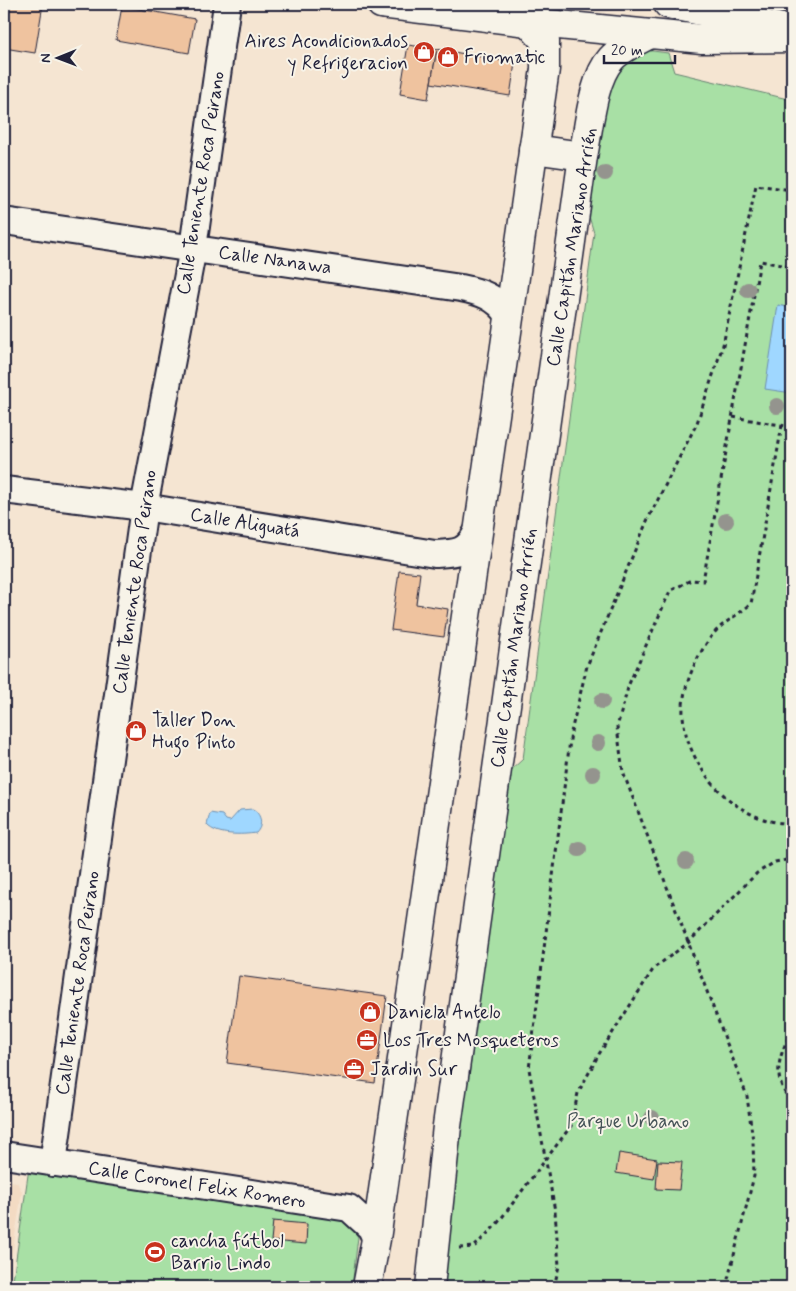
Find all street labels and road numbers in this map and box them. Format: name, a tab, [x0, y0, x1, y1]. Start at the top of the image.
street label: Calle Teniente Roca Peirano	[171, 69, 231, 297]
street label: Calle Capitán Mariano Arrién	[541, 126, 603, 368]
street label: Calle Nanawa	[217, 240, 333, 280]
street label: Calle Teniente Roca Peirano	[107, 468, 163, 696]
street label: Calle Aliguatá	[188, 502, 302, 545]
street label: Calle Capitán Mariano Arrién	[485, 527, 543, 769]
street label: Calle Teniente Roca Peirano	[50, 869, 106, 1097]
street label: Calle Coronel Felix Romero	[86, 1155, 308, 1215]

